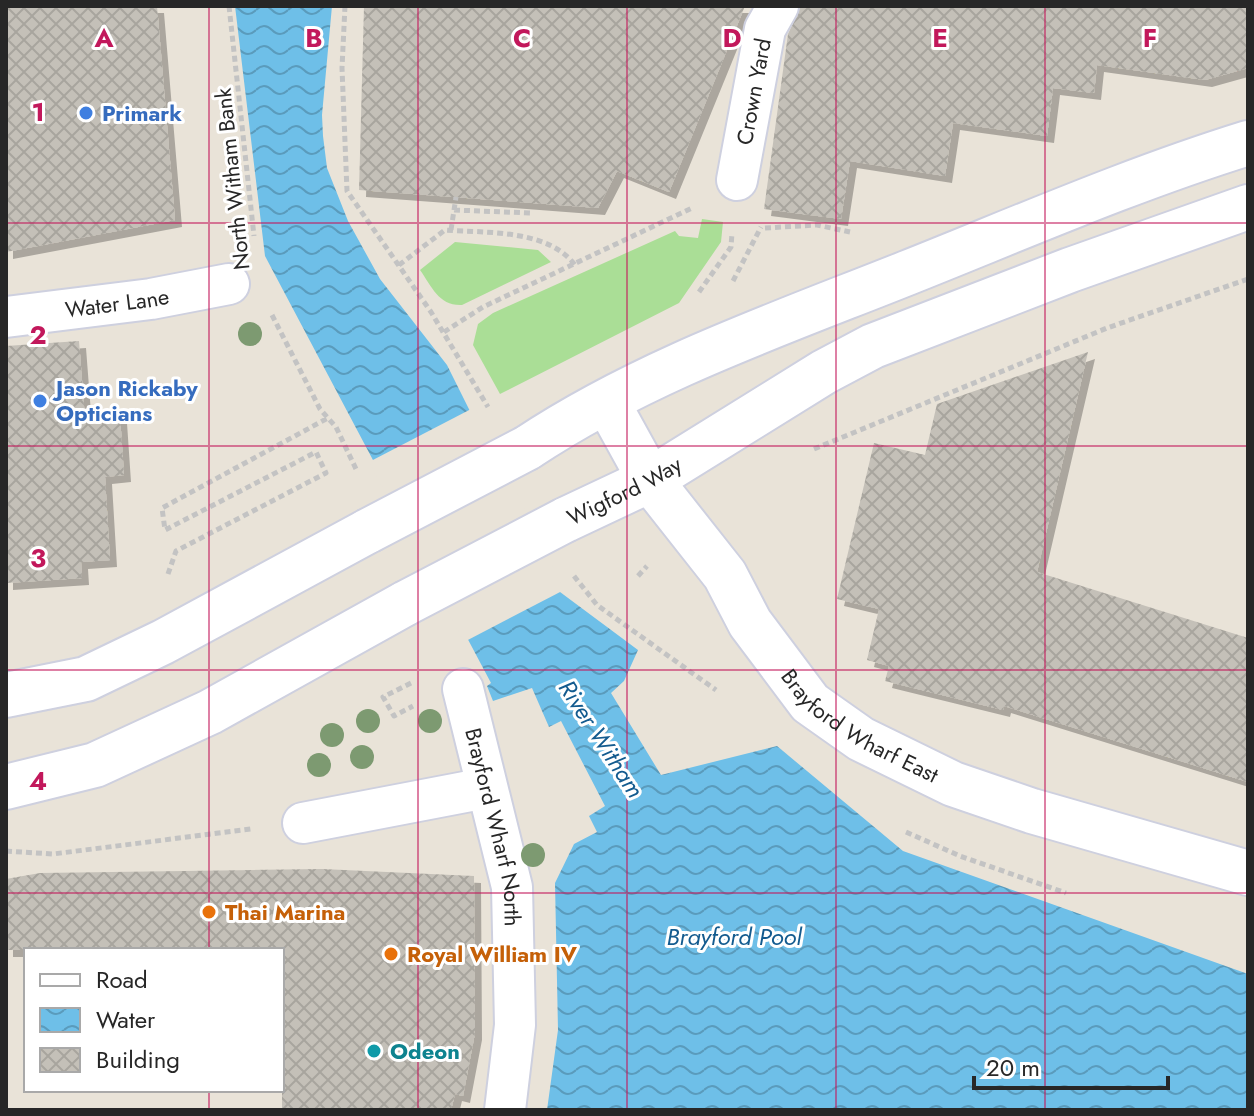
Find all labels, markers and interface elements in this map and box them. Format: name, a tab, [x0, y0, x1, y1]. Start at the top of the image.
text: A	[93, 19, 114, 57]
text: B	[305, 19, 323, 57]
text: C	[513, 19, 531, 57]
text: D	[722, 19, 742, 57]
text: E	[932, 19, 948, 57]
text: F	[1143, 19, 1157, 57]
street label: Crown Yard	[728, 36, 779, 148]
street label: North Witham Bank	[207, 86, 257, 272]
text: 1	[31, 93, 45, 131]
place label: Primark	[102, 97, 182, 129]
marker: Primark	[77, 104, 95, 122]
street label: Water Lane	[63, 280, 172, 326]
text: 2	[29, 316, 47, 354]
place label: Jason Rickaby Opticians	[52, 372, 198, 429]
marker: Jason Rickaby Opticians	[31, 392, 49, 410]
street label: Wigford Way	[561, 448, 688, 533]
text: 3	[30, 539, 46, 577]
street label: Brayford Wharf East	[774, 662, 945, 791]
water label: River Witham	[550, 673, 653, 805]
street label: Brayford Wharf North	[457, 725, 529, 927]
text: 4	[29, 762, 47, 800]
place label: Thai Marina	[225, 896, 345, 928]
marker: Thai Marina	[200, 903, 218, 921]
water label: Brayford Pool	[666, 919, 803, 954]
place label: Royal William IV	[407, 938, 578, 970]
marker: Royal William IV	[382, 945, 400, 963]
legend	[24, 948, 284, 1092]
text: Road	[96, 962, 148, 997]
text: Water	[96, 1002, 156, 1037]
place label: Odeon	[390, 1035, 460, 1067]
scale bar	[974, 1040, 1168, 1090]
text: Building	[96, 1042, 180, 1077]
marker: Odeon	[365, 1042, 383, 1060]
text: 20 m	[986, 1050, 1040, 1085]

